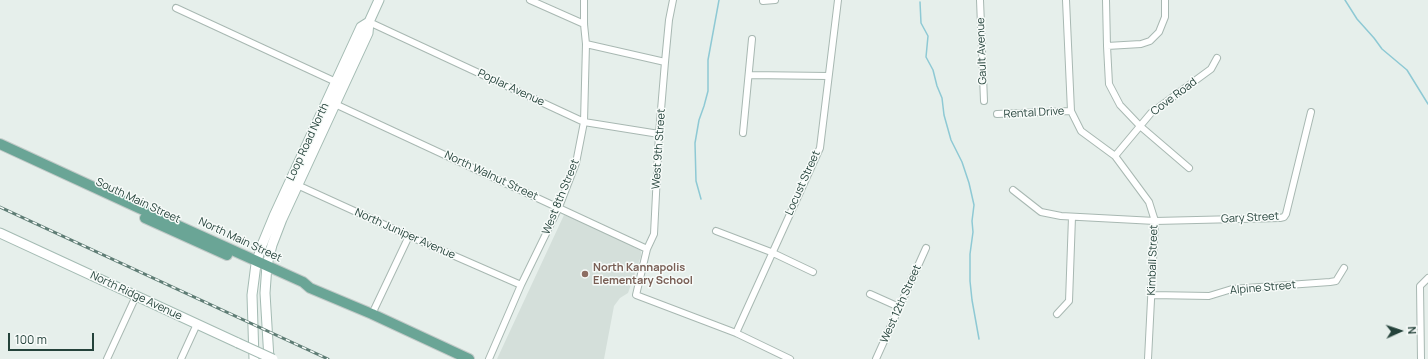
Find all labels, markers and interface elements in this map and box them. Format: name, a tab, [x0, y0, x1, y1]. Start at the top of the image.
street label: Gault Avenue	[974, 17, 990, 85]
street label: Poplar Avenue	[476, 67, 546, 109]
street label: Cove Road	[1148, 75, 1200, 119]
street label: Loop Road North	[284, 101, 332, 183]
street label: Rental Drive	[1003, 105, 1065, 121]
street label: West 9th Street	[650, 108, 668, 190]
street label: North Walnut Street	[442, 149, 540, 203]
street label: Locust Street	[783, 149, 823, 217]
street label: West 8th Street	[540, 157, 582, 237]
street label: South Main Street	[94, 176, 182, 226]
street label: North Juniper Avenue	[353, 206, 457, 262]
street label: Gary Street	[1221, 210, 1279, 226]
street label: North Main Street	[196, 215, 284, 265]
street label: Kimball Street	[1145, 224, 1161, 296]
place label: North Kannapolis Elementary School	[593, 261, 693, 287]
street label: West 12th Street	[878, 263, 924, 345]
street label: North Ridge Avenue	[88, 269, 184, 323]
marker: North Kannapolis Elementary School	[580, 269, 590, 279]
street label: Alpine Street	[1230, 279, 1296, 297]
north arrow	[1380, 311, 1420, 351]
scale bar	[10, 325, 96, 351]
text: N	[1405, 326, 1420, 335]
text: 100 m	[15, 331, 47, 348]

